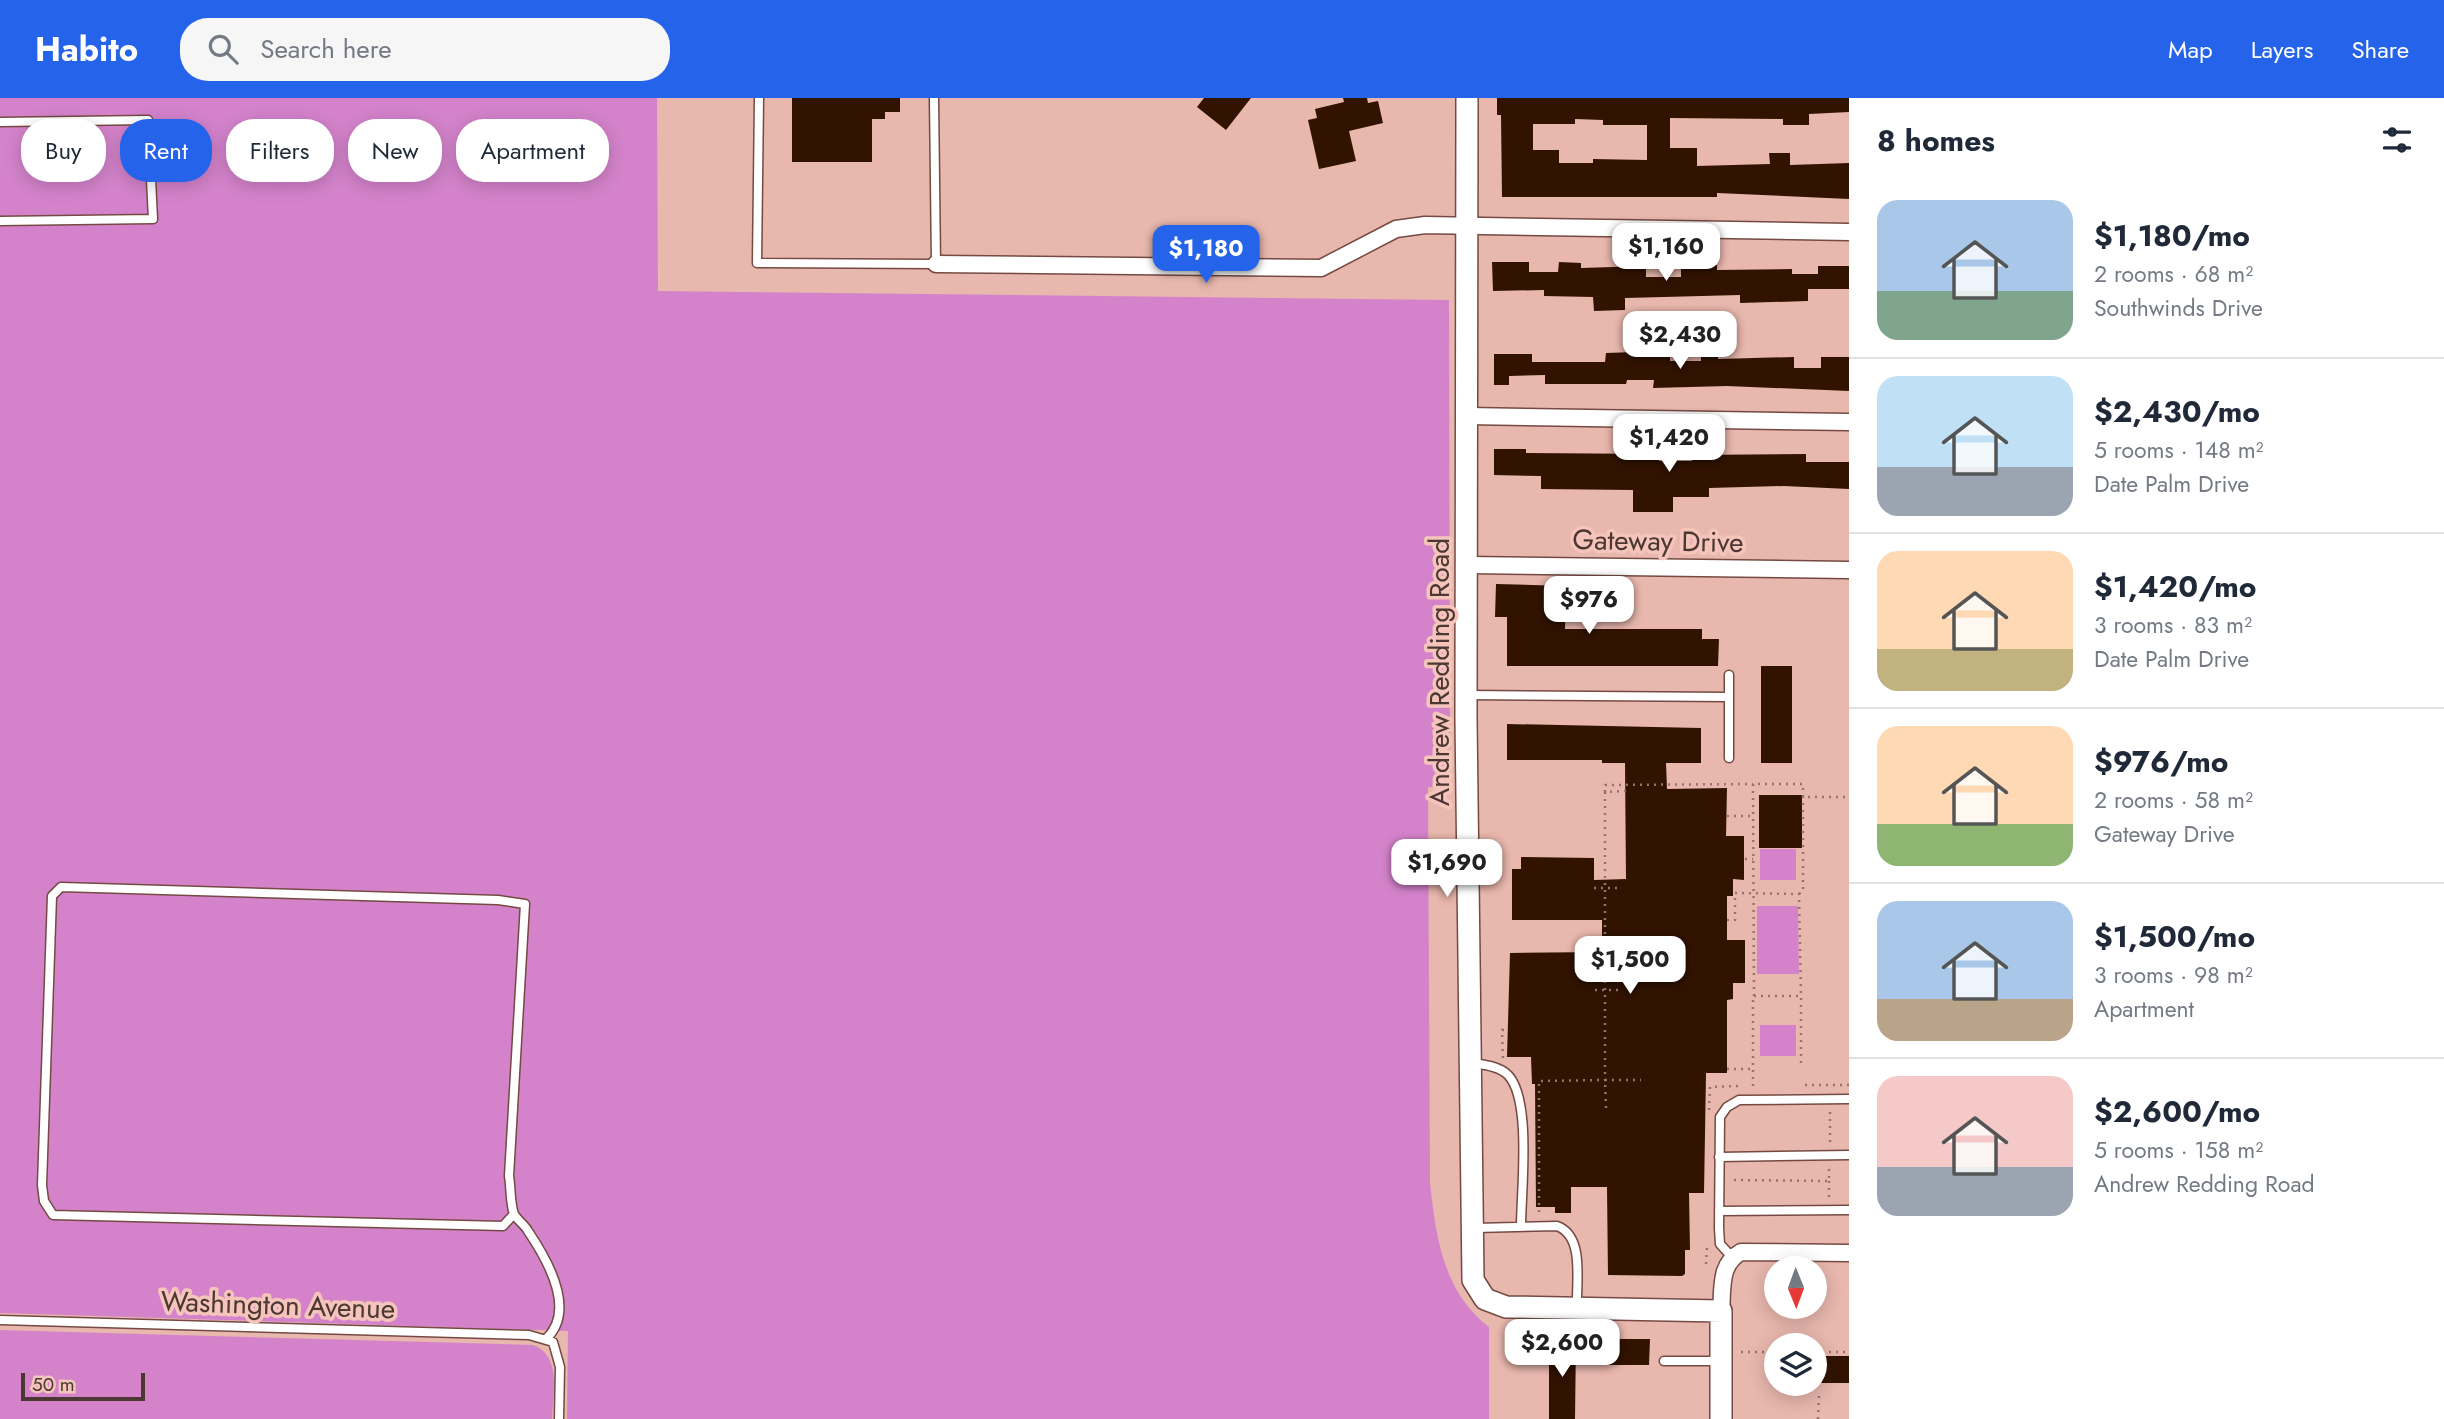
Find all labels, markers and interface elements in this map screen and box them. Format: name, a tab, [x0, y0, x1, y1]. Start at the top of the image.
search box	[180, 18, 670, 81]
text: Habito	[35, 26, 138, 73]
icon: search	[204, 30, 242, 68]
text: Search here	[260, 30, 392, 68]
text: Map	[2168, 32, 2213, 67]
text: Layers	[2251, 32, 2313, 67]
text: Share	[2351, 32, 2409, 67]
chip: Buy	[21, 119, 106, 182]
chip: Rent	[120, 119, 212, 182]
chip: Filters	[226, 119, 334, 182]
chip: New	[348, 119, 442, 182]
chip: Apartment	[456, 119, 609, 182]
text: 8 homes	[1877, 119, 1995, 162]
icon: filters	[2378, 121, 2416, 159]
text: $1,180/mo	[2094, 214, 2250, 257]
pin: $1,160	[1609, 223, 1723, 283]
pin: $1,180	[1149, 226, 1263, 285]
icon: home	[1933, 228, 2017, 312]
text: $1,160	[1628, 229, 1704, 263]
text: $1,180	[1169, 231, 1243, 265]
text: 2 rooms · 68 m²	[2094, 257, 2253, 291]
text: Southwinds Drive	[2094, 291, 2263, 325]
pin: $2,430	[1623, 312, 1737, 371]
text: $2,430	[1639, 317, 1721, 351]
text: $2,430/mo	[2094, 390, 2260, 433]
icon: home	[1933, 404, 2017, 488]
pin: $1,420	[1612, 414, 1726, 474]
text: $1,420	[1629, 420, 1709, 454]
text: 5 rooms · 148 m²	[2094, 433, 2264, 467]
text: Date Palm Drive	[2094, 467, 2249, 501]
street label: Gateway Drive	[1572, 519, 1744, 563]
street label: Andrew Redding Road	[1419, 538, 1460, 806]
text: $1,420/mo	[2094, 565, 2257, 608]
pin: $976	[1548, 576, 1630, 636]
icon: home	[1933, 579, 2017, 663]
text: $976	[1560, 582, 1618, 616]
text: 3 rooms · 83 m²	[2094, 608, 2252, 642]
text: Date Palm Drive	[2094, 642, 2249, 676]
text: $976/mo	[2094, 740, 2228, 783]
icon: home	[1933, 754, 2017, 838]
text: 2 rooms · 58 m²	[2094, 783, 2253, 817]
text: Gateway Drive	[2094, 817, 2235, 851]
pin: $1,690	[1390, 840, 1504, 899]
text: $1,690	[1407, 845, 1487, 879]
text: $1,500/mo	[2094, 915, 2255, 958]
icon: home	[1933, 929, 2017, 1013]
pin: $1,500	[1573, 936, 1687, 996]
text: $1,500	[1591, 942, 1669, 976]
text: 3 rooms · 98 m²	[2094, 958, 2253, 992]
text: Apartment	[2094, 992, 2194, 1026]
text: $2,600/mo	[2094, 1090, 2260, 1133]
icon: home	[1933, 1104, 2017, 1188]
text: 5 rooms · 158 m²	[2094, 1133, 2263, 1167]
text: Andrew Redding Road	[2094, 1167, 2315, 1201]
north arrow	[1764, 1256, 1827, 1320]
map controls	[1764, 1256, 1827, 1396]
street label: Washington Avenue	[160, 1280, 396, 1330]
pin: $2,600	[1505, 1320, 1619, 1379]
text: $2,600	[1521, 1325, 1603, 1359]
button: layers	[1764, 1333, 1827, 1396]
scale bar	[21, 1370, 145, 1402]
text: 50 m	[32, 1371, 75, 1398]

